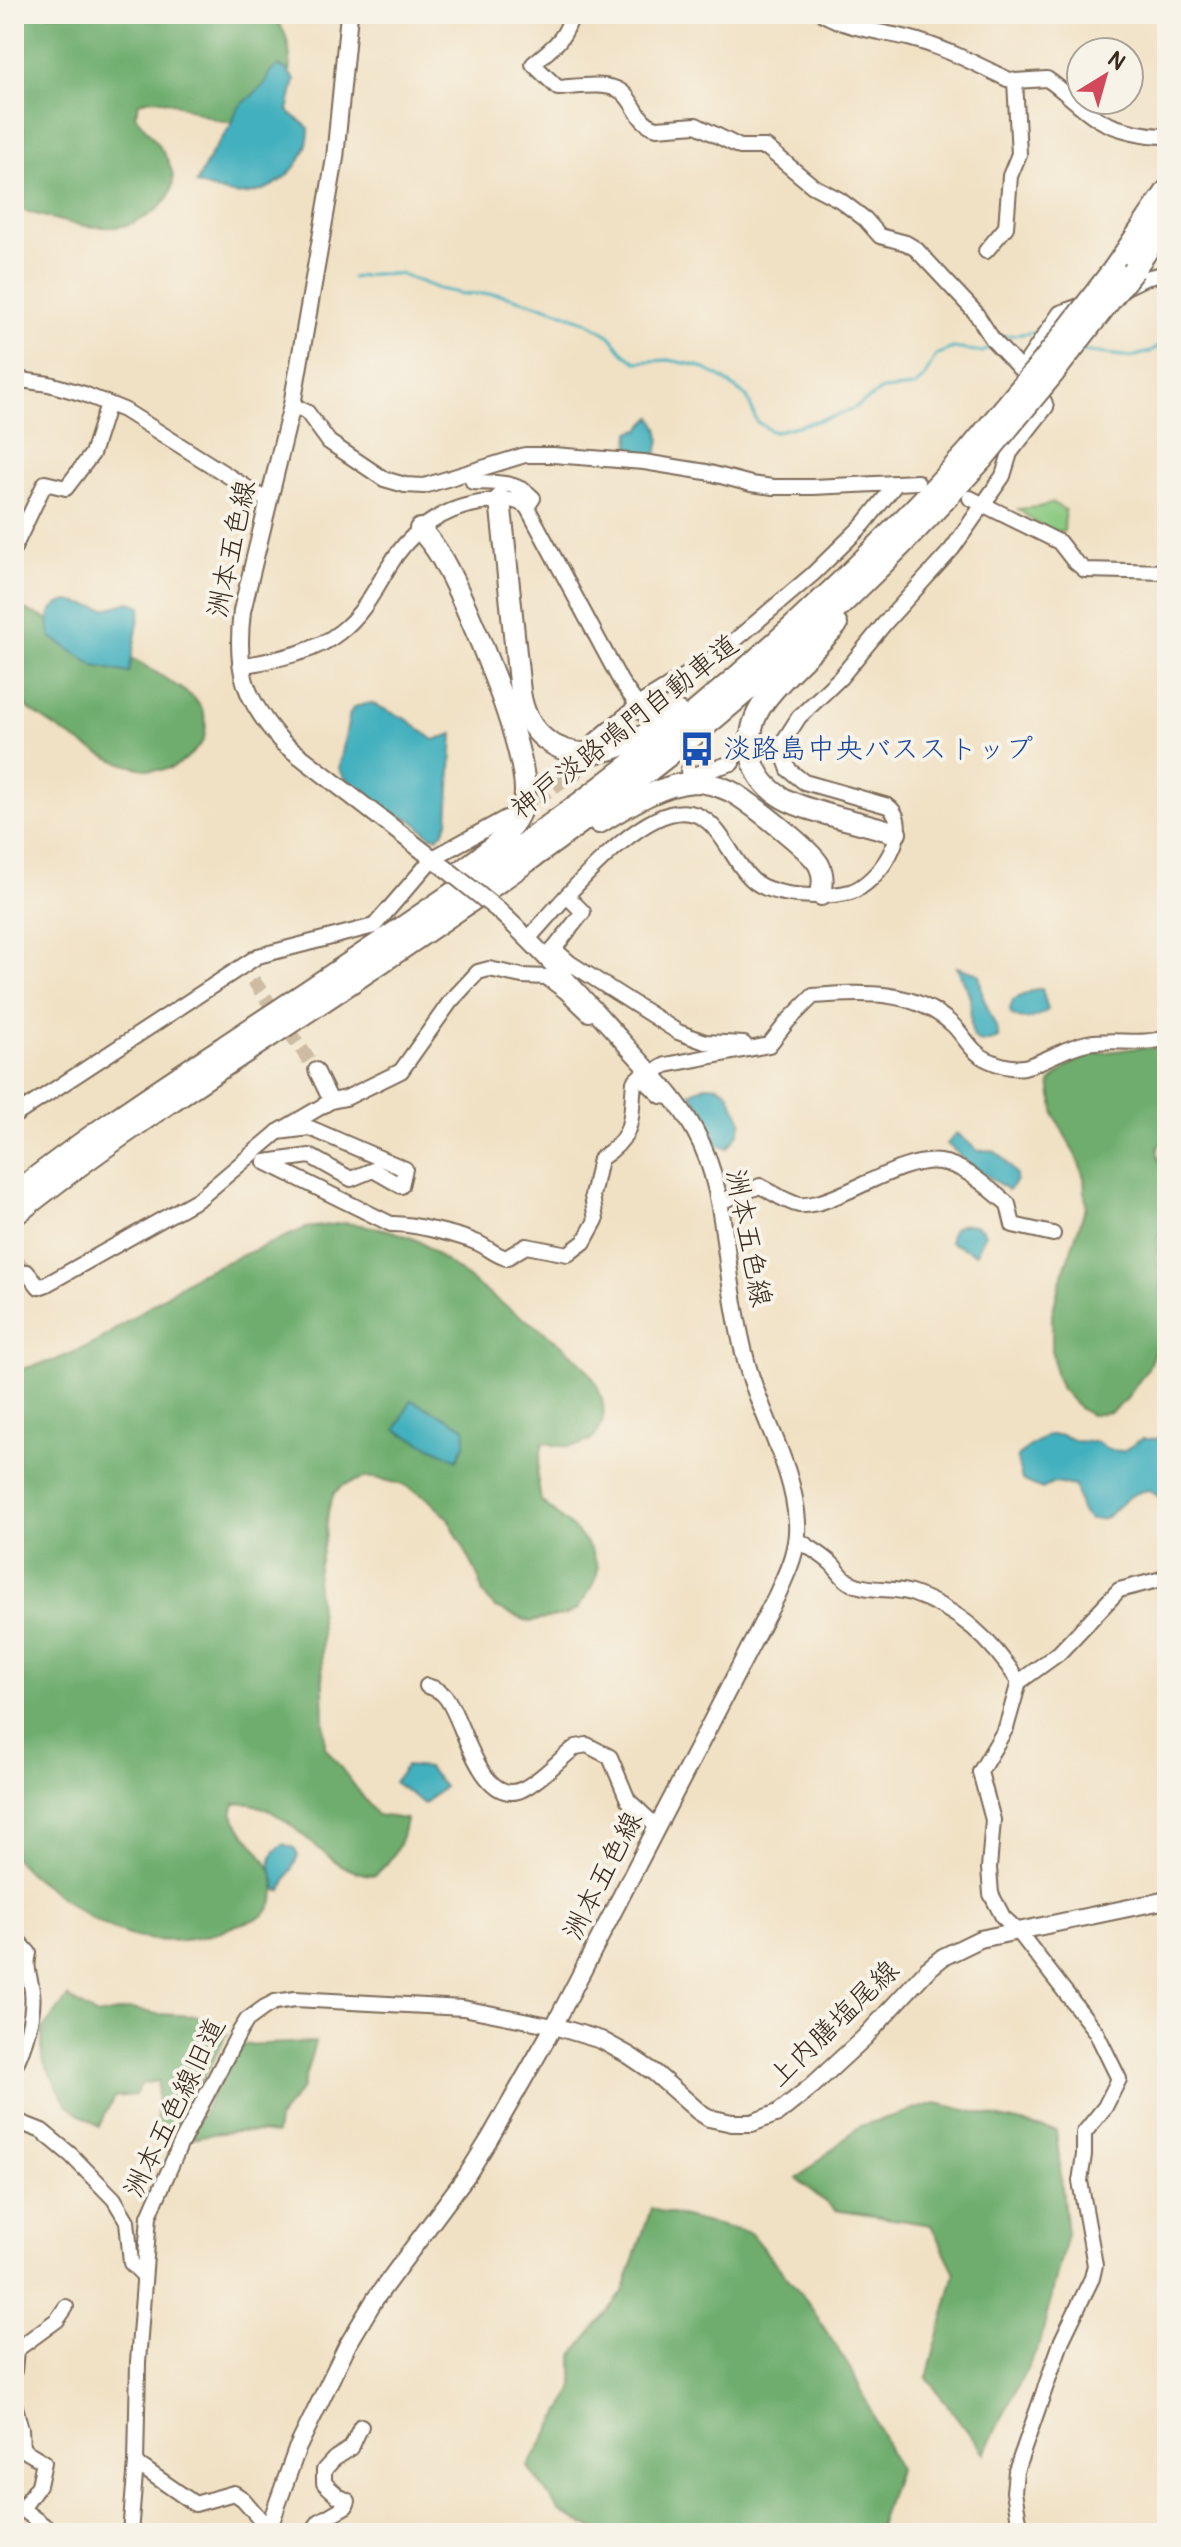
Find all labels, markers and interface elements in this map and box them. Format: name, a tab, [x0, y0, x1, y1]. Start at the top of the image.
north arrow	[1065, 36, 1145, 116]
text: N	[1102, 45, 1131, 77]
street label: 洲本五色線	[200, 477, 264, 621]
street label: 神戸淡路鳴門自動車道	[504, 627, 746, 827]
bus stop icon: 淡路島中央バスストップ	[678, 730, 716, 768]
place label: 淡路島中央バスストップ	[723, 732, 1033, 767]
street label: 洲本五色線	[717, 1166, 779, 1310]
street label: 洲本五色線	[556, 1806, 650, 1946]
street label: 上内膳塩尾線	[761, 1953, 907, 2095]
street label: 洲本五色線旧道	[116, 2012, 234, 2204]

